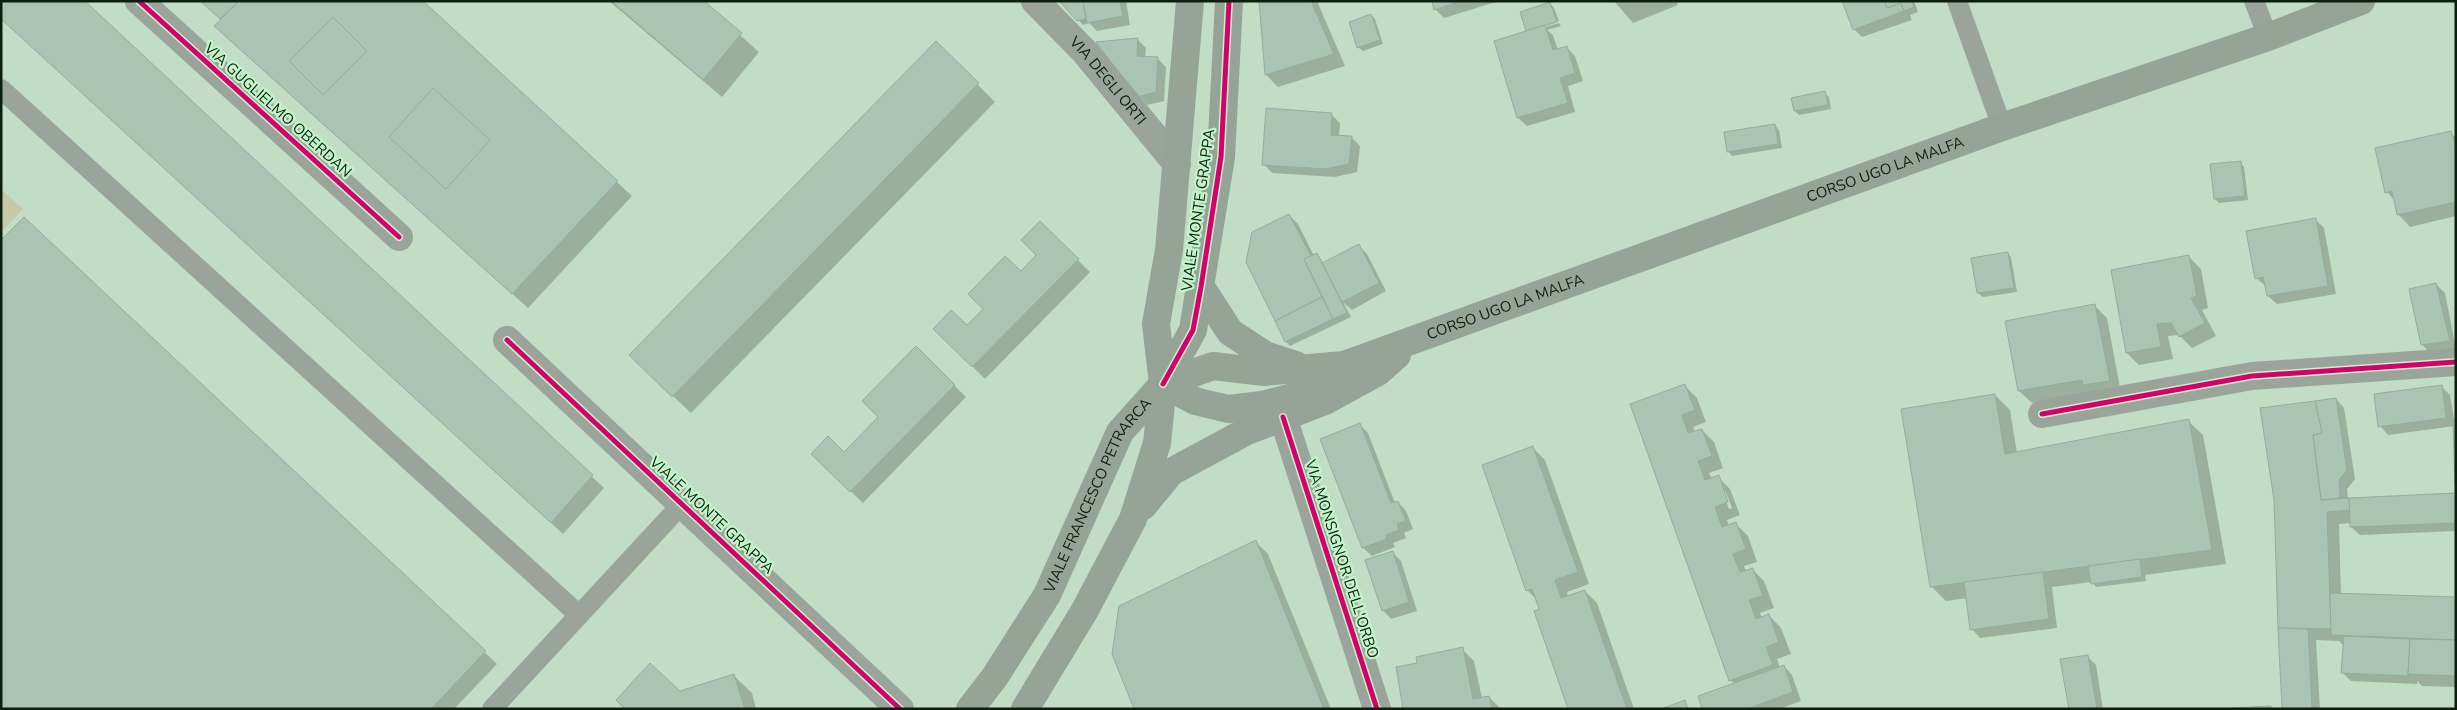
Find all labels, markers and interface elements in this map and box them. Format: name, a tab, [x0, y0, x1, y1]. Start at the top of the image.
street label: VIA DEGLI ORTI	[1064, 31, 1151, 129]
street label: VIA GUGLIELMO OBERDAN	[199, 38, 356, 182]
street label: VIALE MONTE GRAPPA	[1177, 128, 1219, 293]
street label: CORSO UGO LA MALFA	[1804, 132, 1967, 207]
street label: CORSO UGO LA MALFA	[1424, 269, 1587, 344]
street label: VIALE FRANCESCO PETRARCA	[1039, 394, 1156, 597]
street label: VIALE MONTE GRAPPA	[645, 451, 779, 578]
street label: VIA MONSIGNOR DELL'ORBO	[1300, 456, 1384, 661]

